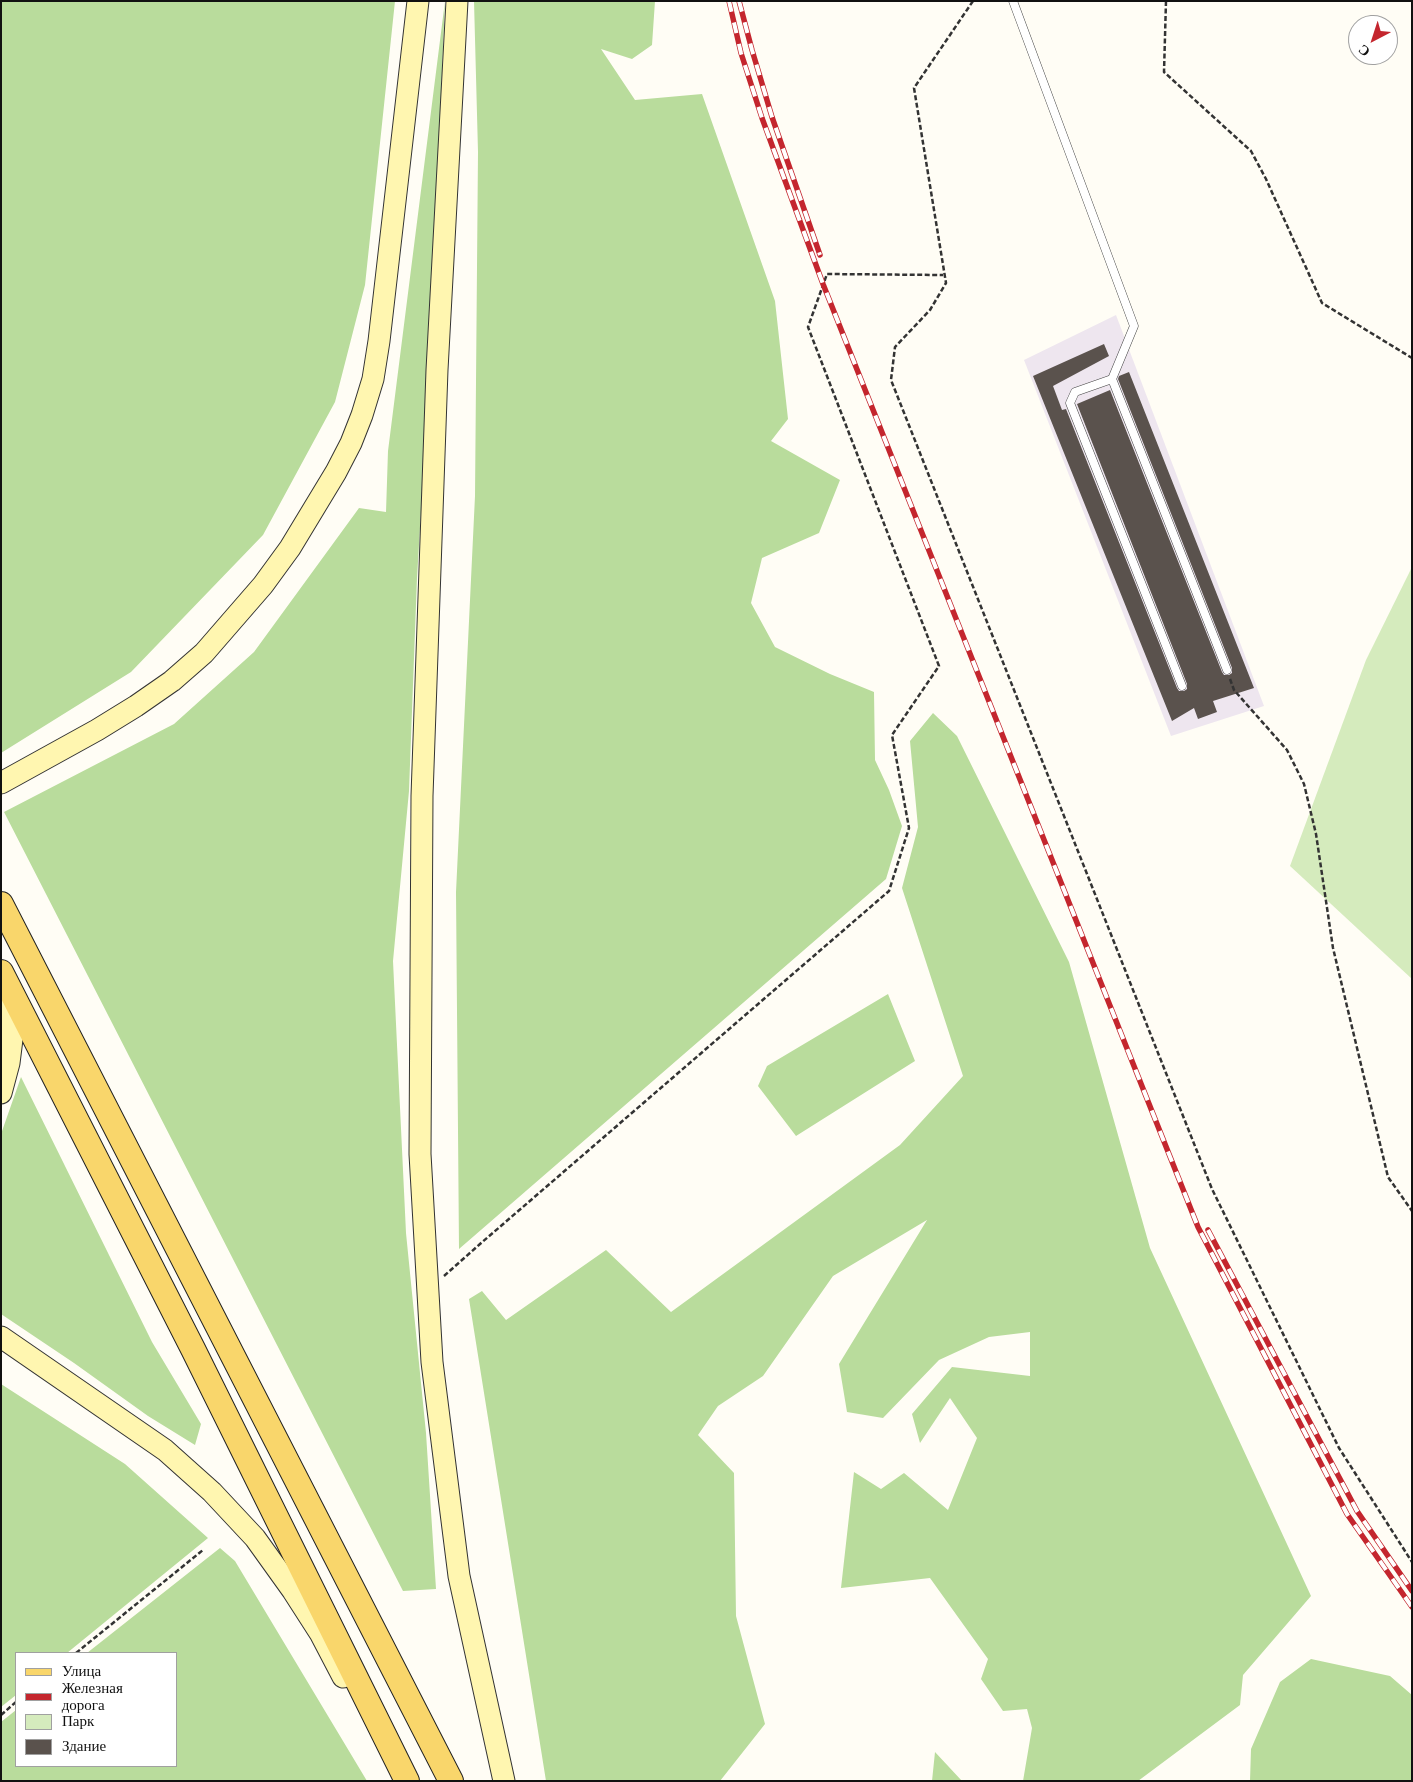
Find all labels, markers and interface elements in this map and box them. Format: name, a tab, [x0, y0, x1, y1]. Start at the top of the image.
north arrow	[1348, 15, 1398, 65]
text: С	[1355, 41, 1373, 60]
legend	[15, 1652, 178, 1767]
text: Улица	[62, 1663, 101, 1679]
text: Железная дорога	[62, 1680, 123, 1713]
text: Парк	[62, 1713, 94, 1729]
text: Здание	[62, 1738, 106, 1754]

